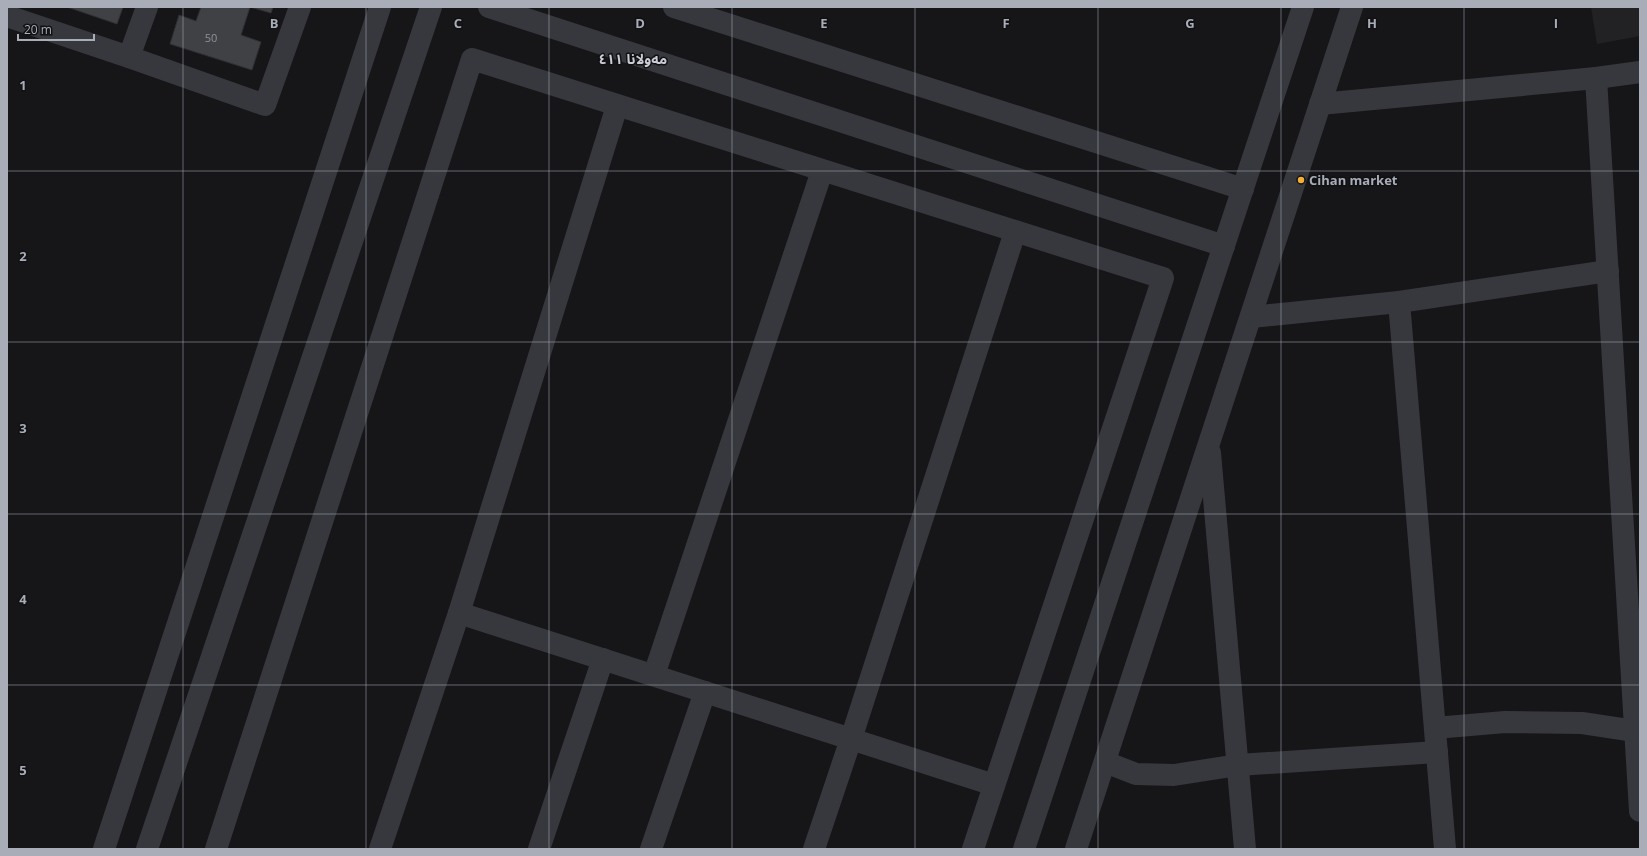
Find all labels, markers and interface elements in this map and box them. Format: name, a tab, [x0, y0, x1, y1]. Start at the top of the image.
text: B	[270, 14, 279, 32]
text: C	[454, 14, 462, 32]
text: D	[635, 14, 645, 32]
text: E	[820, 14, 828, 32]
text: F	[1002, 14, 1010, 32]
text: G	[1185, 14, 1195, 32]
text: H	[1367, 14, 1377, 32]
text: I	[1554, 14, 1558, 32]
scale bar	[18, 16, 94, 42]
text: 20 m	[24, 21, 52, 38]
house number: 50	[205, 30, 217, 45]
district label: مەولانا ٤١١	[599, 49, 667, 68]
text: 1	[19, 76, 27, 94]
place label: Cihan market	[1309, 171, 1398, 189]
marker: Cihan market	[1296, 175, 1306, 185]
text: 2	[19, 247, 27, 265]
text: 3	[19, 419, 27, 437]
text: 4	[19, 590, 27, 608]
text: 5	[19, 761, 27, 779]

